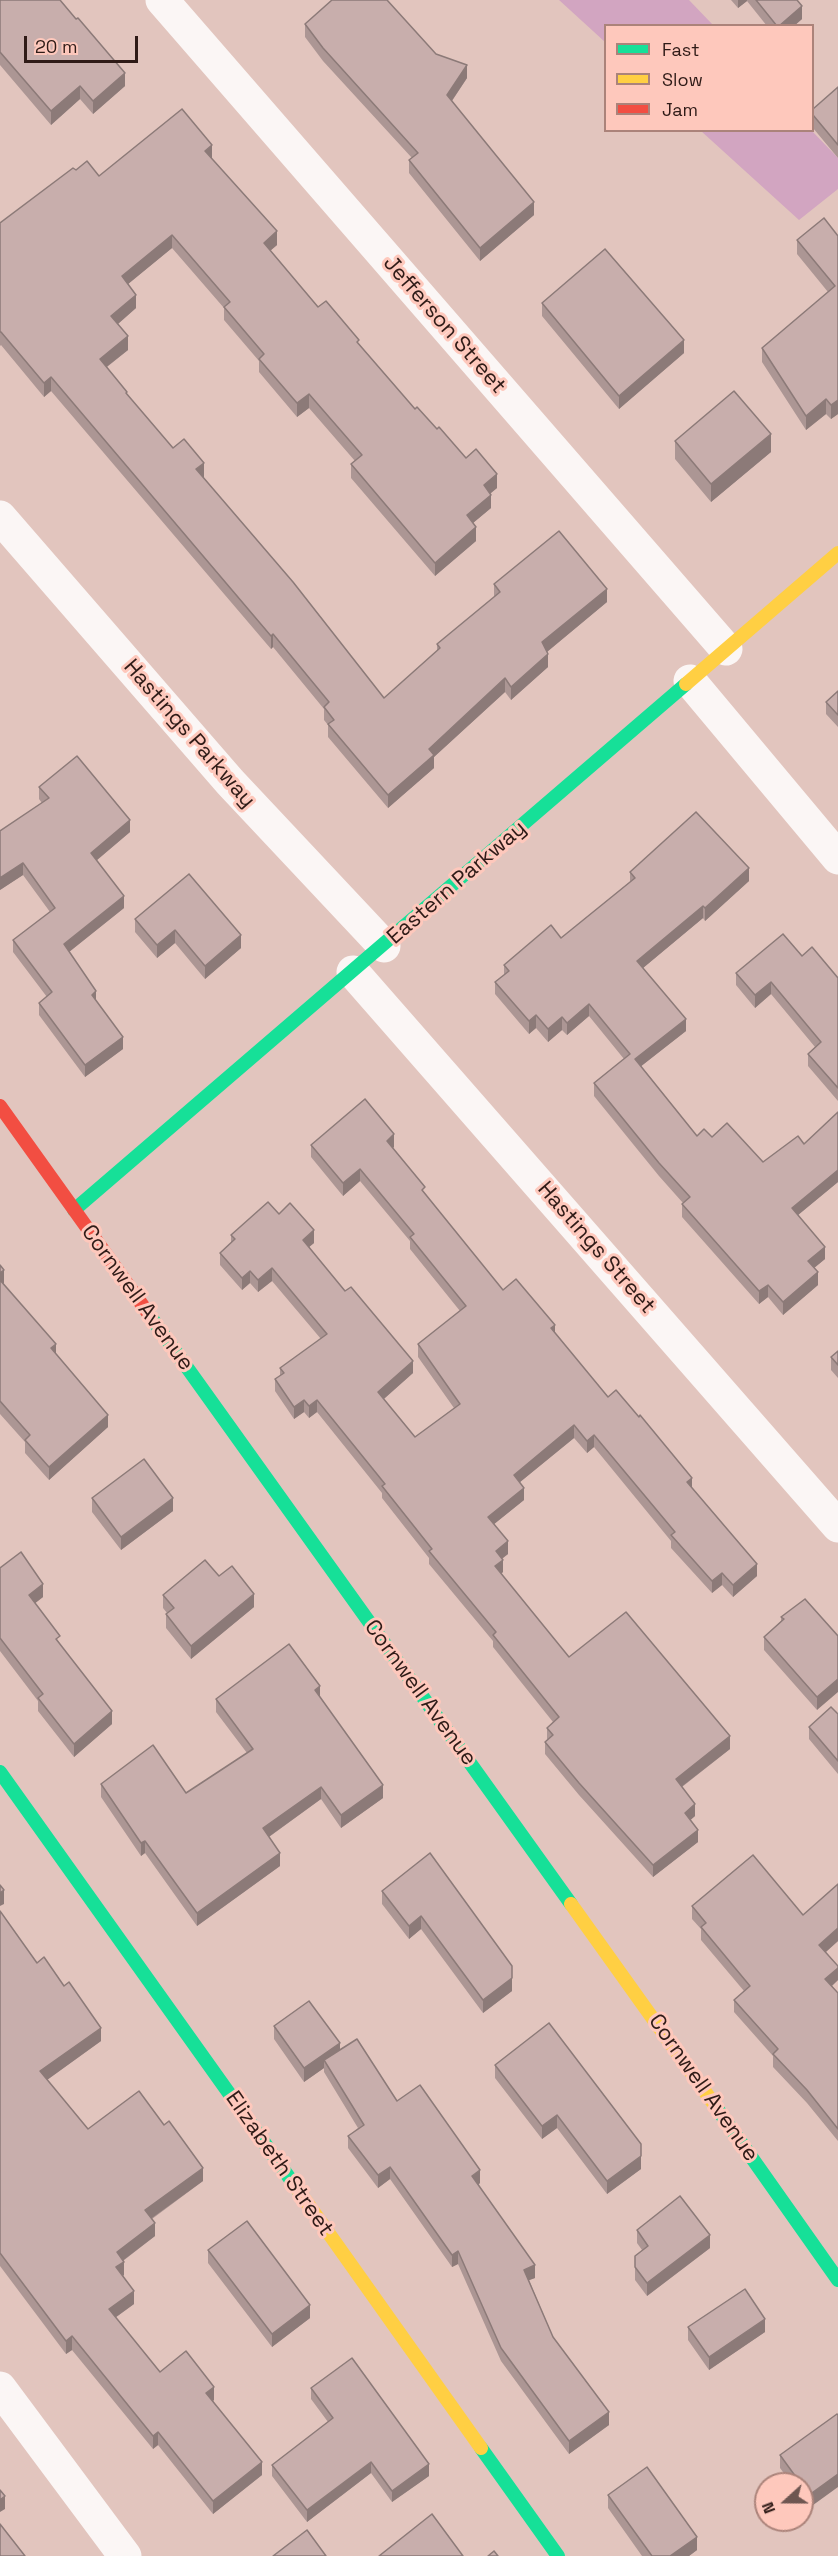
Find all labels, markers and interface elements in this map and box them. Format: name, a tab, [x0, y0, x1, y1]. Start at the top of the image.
scale bar	[27, 24, 141, 62]
legend	[604, 24, 814, 132]
text: 20 m	[35, 35, 78, 58]
text: Fast	[662, 38, 699, 61]
text: Slow	[662, 68, 703, 91]
text: Jam	[662, 98, 698, 121]
street label: Jefferson Street	[377, 251, 511, 399]
street label: Hastings Parkway	[117, 655, 261, 813]
street label: Eastern Parkway	[382, 815, 532, 951]
street label: Hastings Street	[532, 1177, 660, 1319]
street label: Cornwell Avenue	[75, 1220, 199, 1376]
street label: Cornwell Avenue	[358, 1615, 482, 1771]
street label: Cornwell Avenue	[642, 2009, 764, 2167]
street label: Elizabeth Street	[219, 2087, 339, 2241]
north arrow	[754, 2472, 814, 2532]
text: N	[757, 2499, 780, 2517]

